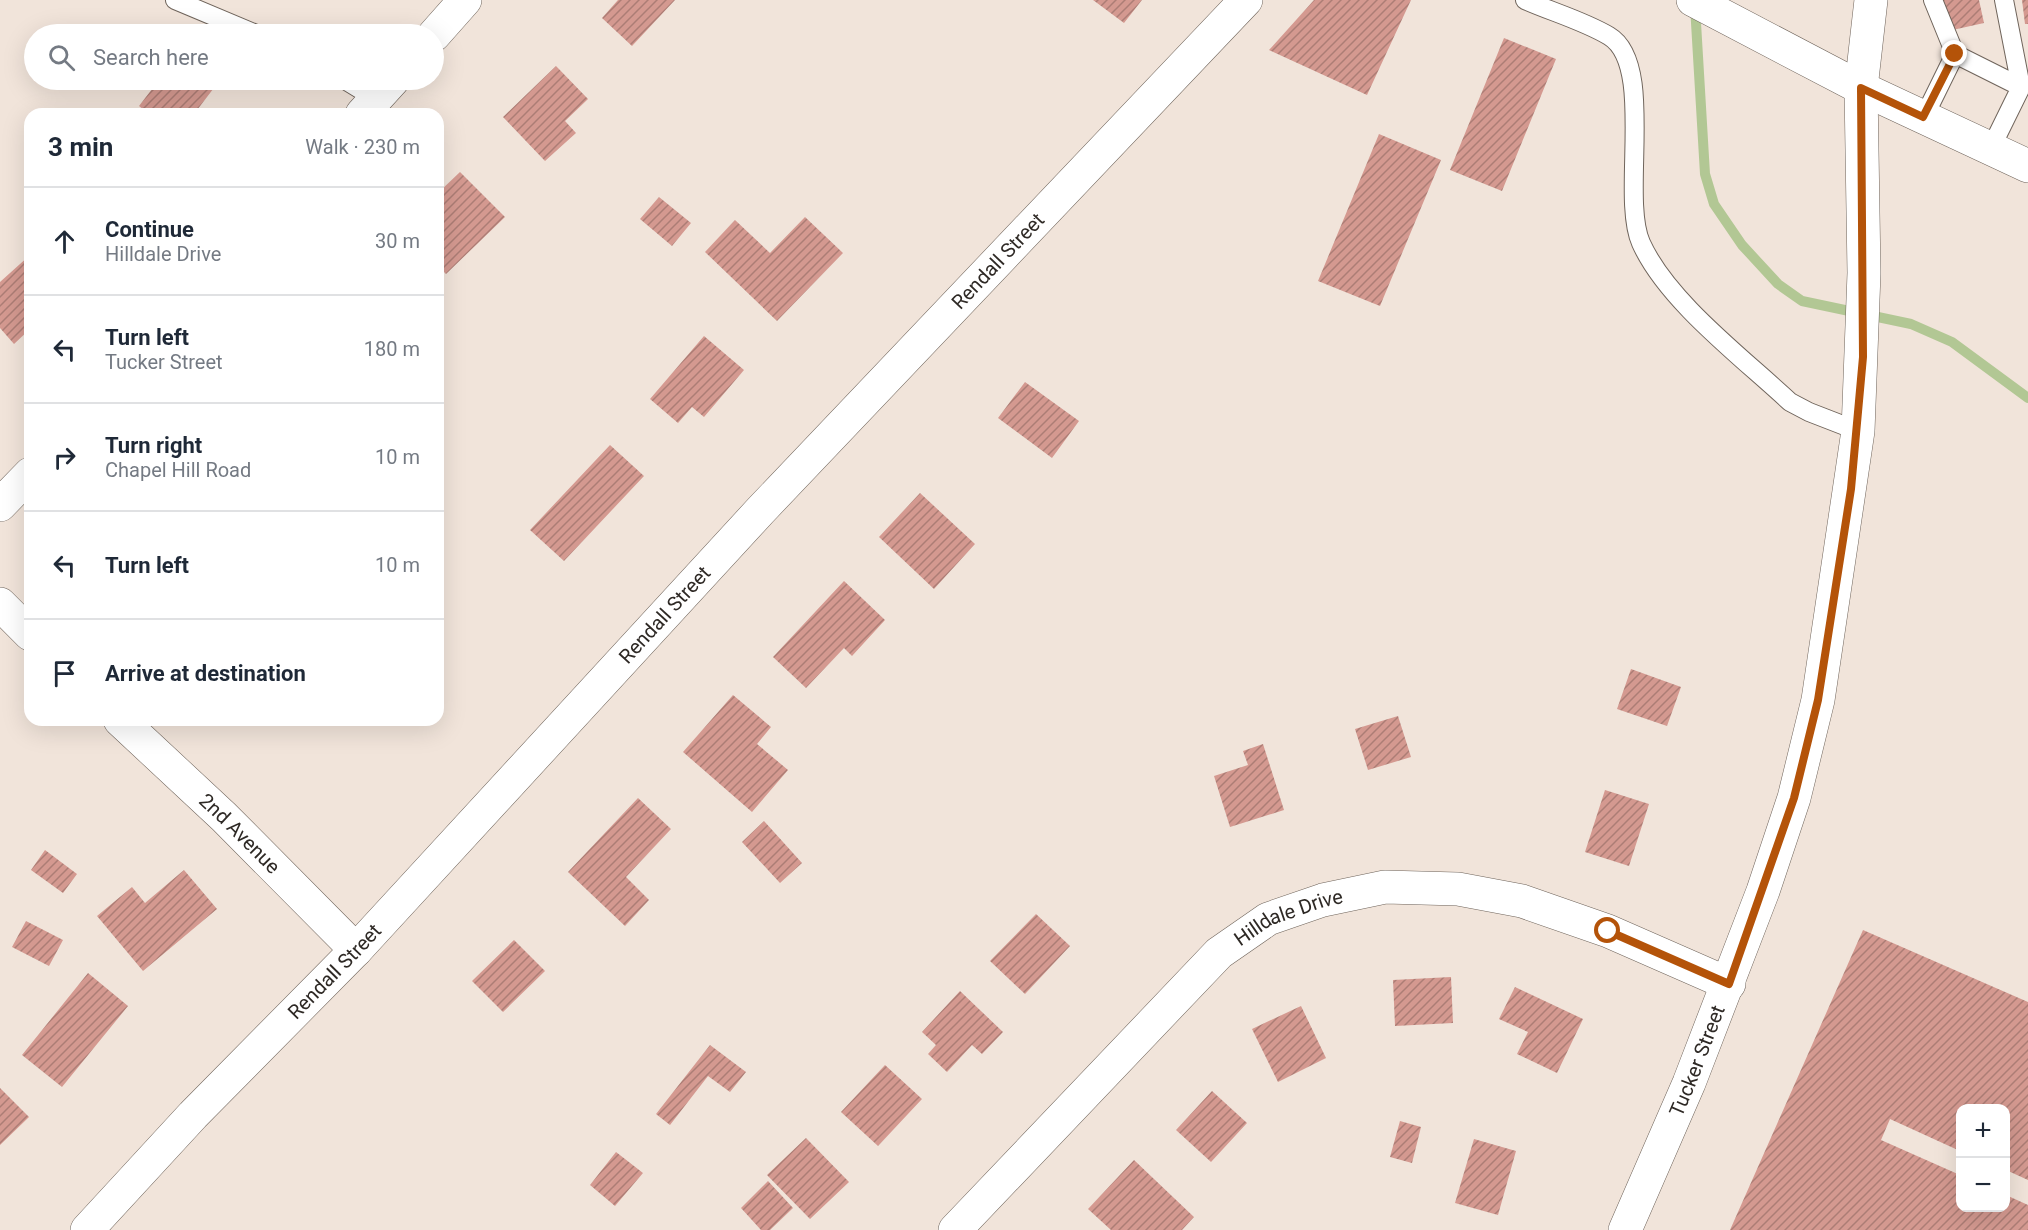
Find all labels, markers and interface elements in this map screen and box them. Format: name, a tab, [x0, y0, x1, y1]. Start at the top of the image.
search box	[24, 24, 444, 90]
route end	[1941, 40, 1967, 66]
icon: search	[45, 41, 78, 74]
text: Search here	[93, 45, 209, 70]
text: 3 min	[48, 132, 113, 162]
text: Walk · 230 m	[305, 135, 420, 159]
street label: Rendall Street	[946, 208, 1049, 314]
text: Continue	[105, 217, 194, 242]
icon: ahead	[48, 225, 81, 258]
text: 30 m	[375, 229, 420, 253]
text: Hilldale Drive	[105, 242, 221, 266]
text: Turn left	[105, 325, 189, 350]
icon: left	[48, 333, 81, 366]
text: 180 m	[364, 337, 420, 361]
text: Tucker Street	[105, 350, 223, 374]
text: Turn right	[105, 433, 202, 458]
icon: right	[48, 441, 81, 474]
text: 10 m	[375, 445, 420, 469]
text: Chapel Hill Road	[105, 458, 251, 482]
icon: left	[48, 549, 81, 582]
text: Turn left	[105, 553, 189, 578]
text: 10 m	[375, 553, 420, 577]
street label: Rendall Street	[614, 561, 715, 668]
icon: arrive	[48, 657, 81, 690]
text: Arrive at destination	[105, 661, 306, 686]
street label: 2nd Avenue	[194, 788, 285, 879]
street label: Hilldale Drive	[1229, 884, 1345, 951]
route start	[1594, 917, 1620, 943]
street label: Rendall Street	[283, 919, 386, 1024]
street label: Tucker Street	[1664, 1002, 1730, 1120]
map controls	[1956, 1104, 2010, 1212]
button: +	[1956, 1104, 2010, 1158]
button: −	[1956, 1158, 2010, 1212]

